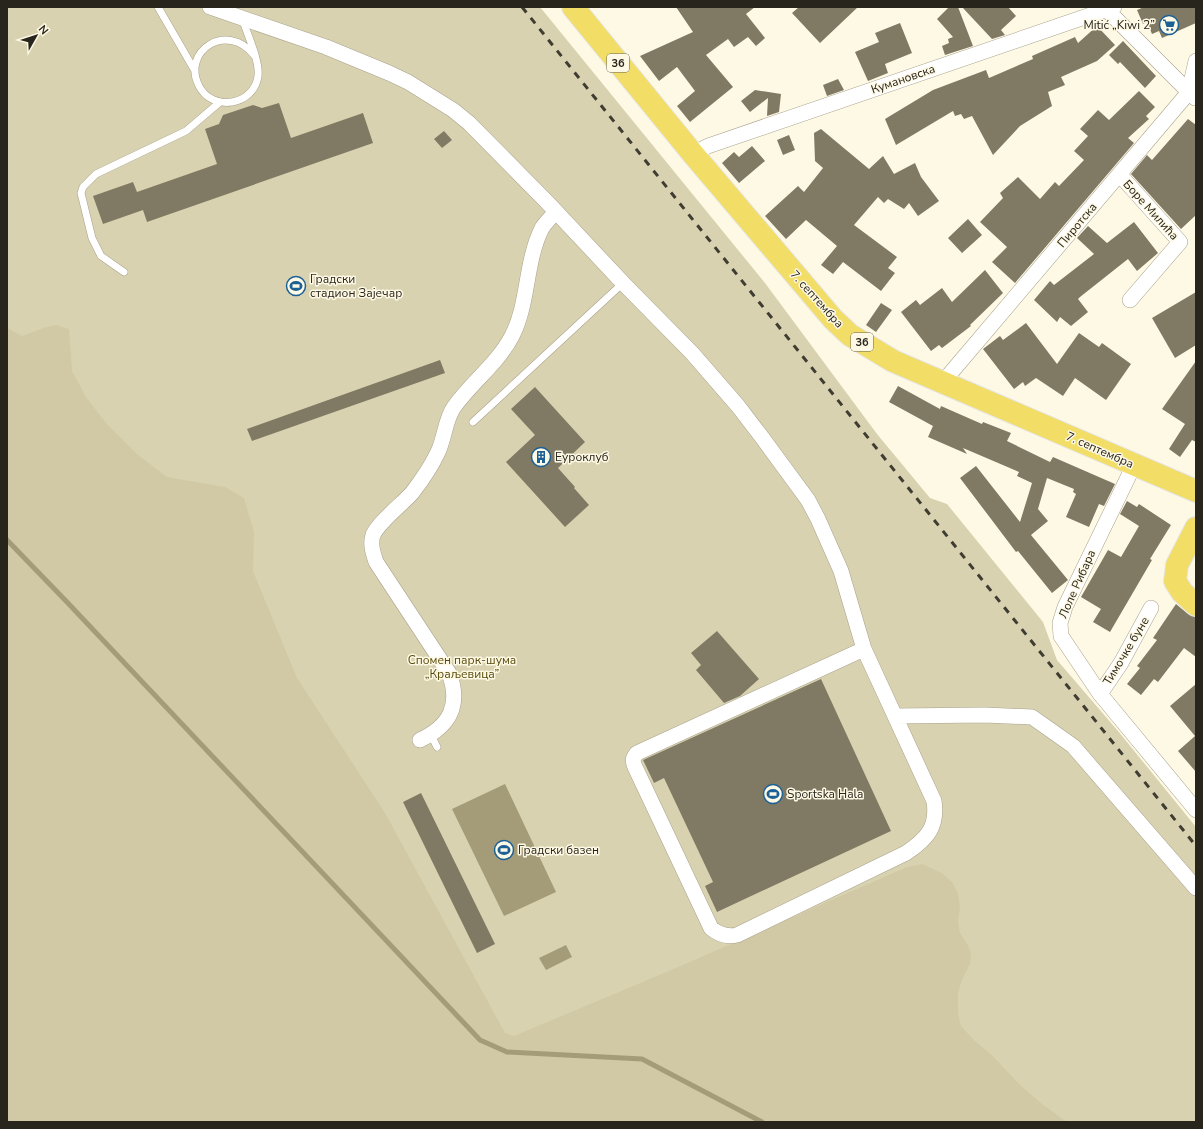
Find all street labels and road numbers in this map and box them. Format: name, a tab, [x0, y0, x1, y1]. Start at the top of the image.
road number: 36	[607, 54, 629, 72]
street label: Кумановска	[869, 61, 937, 97]
street label: Боре Милића	[1120, 176, 1182, 244]
street label: Пиротска	[1054, 199, 1100, 251]
street label: 7. септембра	[787, 267, 847, 331]
road number: 36	[851, 333, 873, 351]
street label: 7. септембра	[1064, 428, 1136, 472]
street label: Лоле Рибара	[1055, 547, 1099, 621]
street label: Тимочке буне	[1099, 614, 1153, 688]

